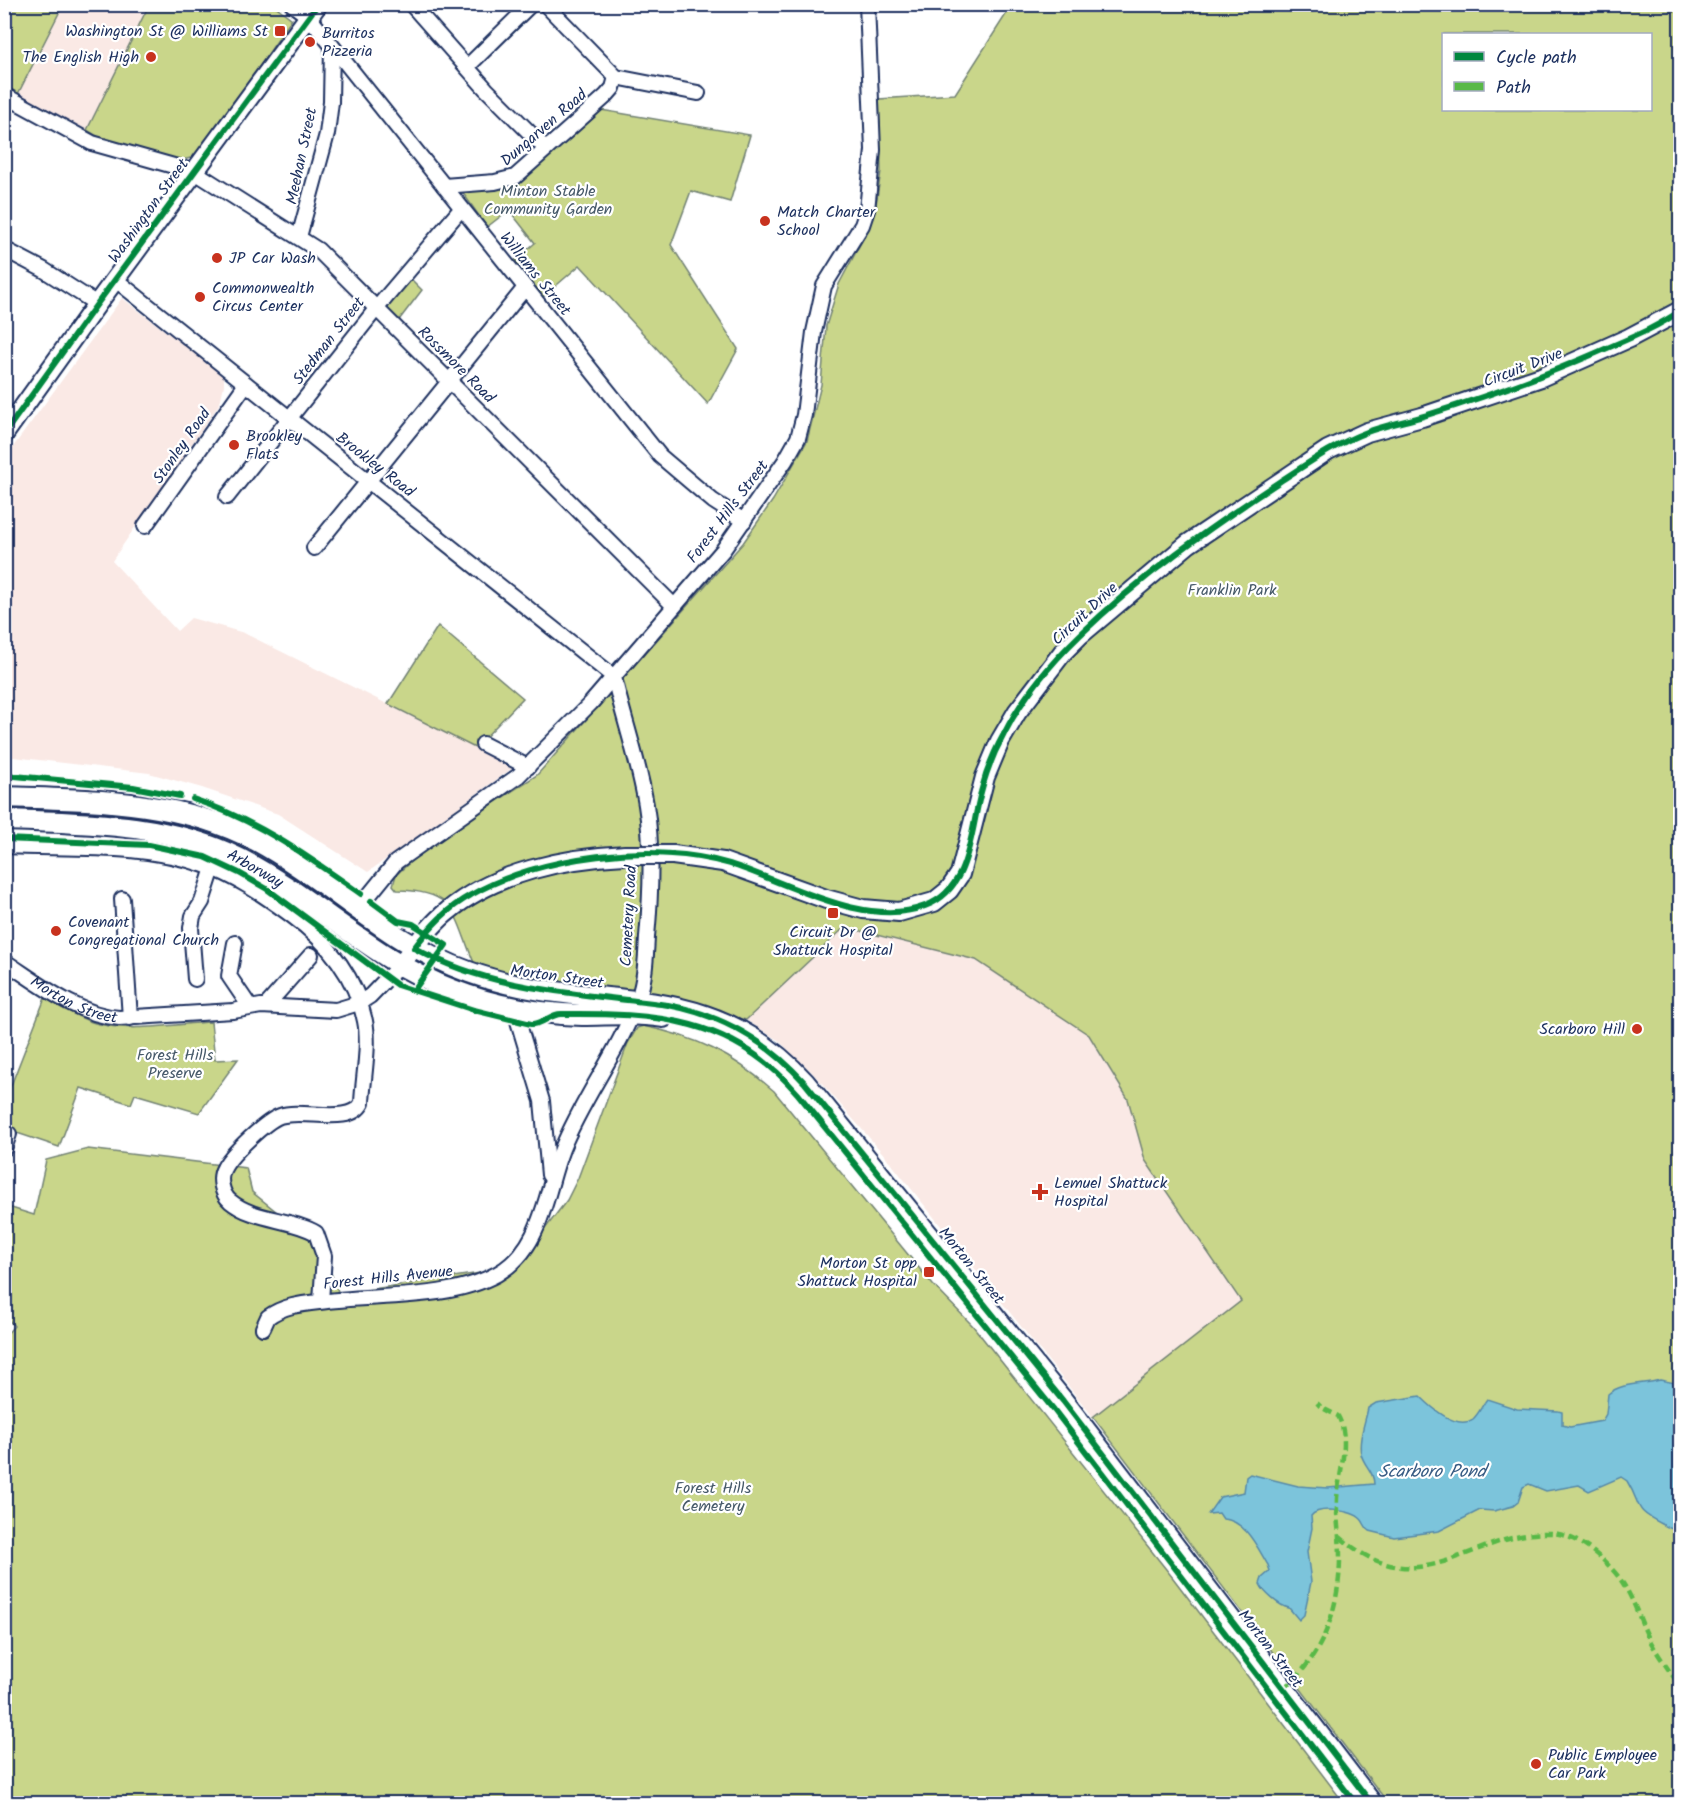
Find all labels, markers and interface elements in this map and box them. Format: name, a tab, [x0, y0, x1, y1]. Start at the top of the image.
place label: Washington St @ Williams St	[65, 19, 269, 44]
place label: Burritos Pizzeria	[322, 21, 375, 64]
marker: Washington St @ Williams St	[273, 24, 287, 38]
legend	[1442, 33, 1652, 111]
marker: Burritos Pizzeria	[303, 35, 317, 49]
text: Cycle path	[1496, 44, 1577, 73]
place label: The English High	[23, 45, 139, 70]
marker: The English High	[144, 50, 158, 64]
text: Path	[1496, 74, 1531, 103]
street label: Dungarven Road	[495, 82, 594, 173]
street label: Meehan Street	[280, 104, 325, 207]
street label: Washington Street	[102, 153, 196, 269]
park label: Minton Stable Community Garden	[484, 179, 612, 222]
place label: Match Charter School	[777, 200, 877, 243]
marker: Match Charter School	[758, 214, 772, 228]
street label: Williams Street	[493, 226, 577, 322]
place label: JP Car Wash	[229, 246, 316, 271]
marker: JP Car Wash	[210, 251, 224, 265]
place label: Commonwealth Circus Center	[212, 276, 314, 319]
marker: Commonwealth Circus Center	[193, 290, 207, 304]
street label: Stedman Street	[287, 291, 372, 390]
street label: Rossmore Road	[411, 320, 501, 410]
street label: Circuit Drive	[1480, 341, 1566, 395]
street label: Stonley Road	[147, 402, 218, 489]
place label: Brookley Flats	[246, 424, 303, 467]
street label: Brookley Road	[330, 426, 421, 505]
marker: Brookley Flats	[227, 438, 241, 452]
street label: Forest Hills Street	[681, 454, 776, 569]
street label: Circuit Drive	[1046, 576, 1124, 652]
park label: Franklin Park	[1188, 578, 1277, 603]
street label: Arborway	[222, 843, 288, 896]
street label: Cemetery Road	[614, 864, 644, 967]
marker: Circuit Dr @ Shattuck Hospital	[826, 906, 840, 920]
place label: Covenant Congregational Church	[68, 910, 219, 953]
place label: Circuit Dr @ Shattuck Hospital	[773, 920, 893, 963]
marker: Covenant Congregational Church	[49, 924, 63, 938]
street label: Morton Street	[509, 958, 606, 996]
street label: Morton Street	[25, 969, 120, 1030]
place label: Scarboro Hill	[1540, 1017, 1625, 1042]
marker: Scarboro Hill	[1630, 1022, 1644, 1036]
park label: Forest Hills Preserve	[137, 1043, 214, 1086]
place label: Lemuel Shattuck Hospital	[1054, 1171, 1168, 1214]
marker: Lemuel Shattuck Hospital	[1031, 1183, 1049, 1201]
street label: Morton Street	[932, 1222, 1011, 1311]
place label: Morton St opp Shattuck Hospital	[797, 1251, 917, 1294]
street label: Forest Hills Avenue	[322, 1259, 454, 1297]
marker: Morton St opp Shattuck Hospital	[922, 1265, 936, 1279]
water label: Scarboro Pond	[1378, 1458, 1490, 1487]
park label: Forest Hills Cemetery	[675, 1476, 752, 1519]
street label: Morton Street	[1231, 1604, 1309, 1694]
place label: Public Employee Car Park	[1548, 1743, 1657, 1786]
marker: Public Employee Car Park	[1529, 1757, 1543, 1771]

